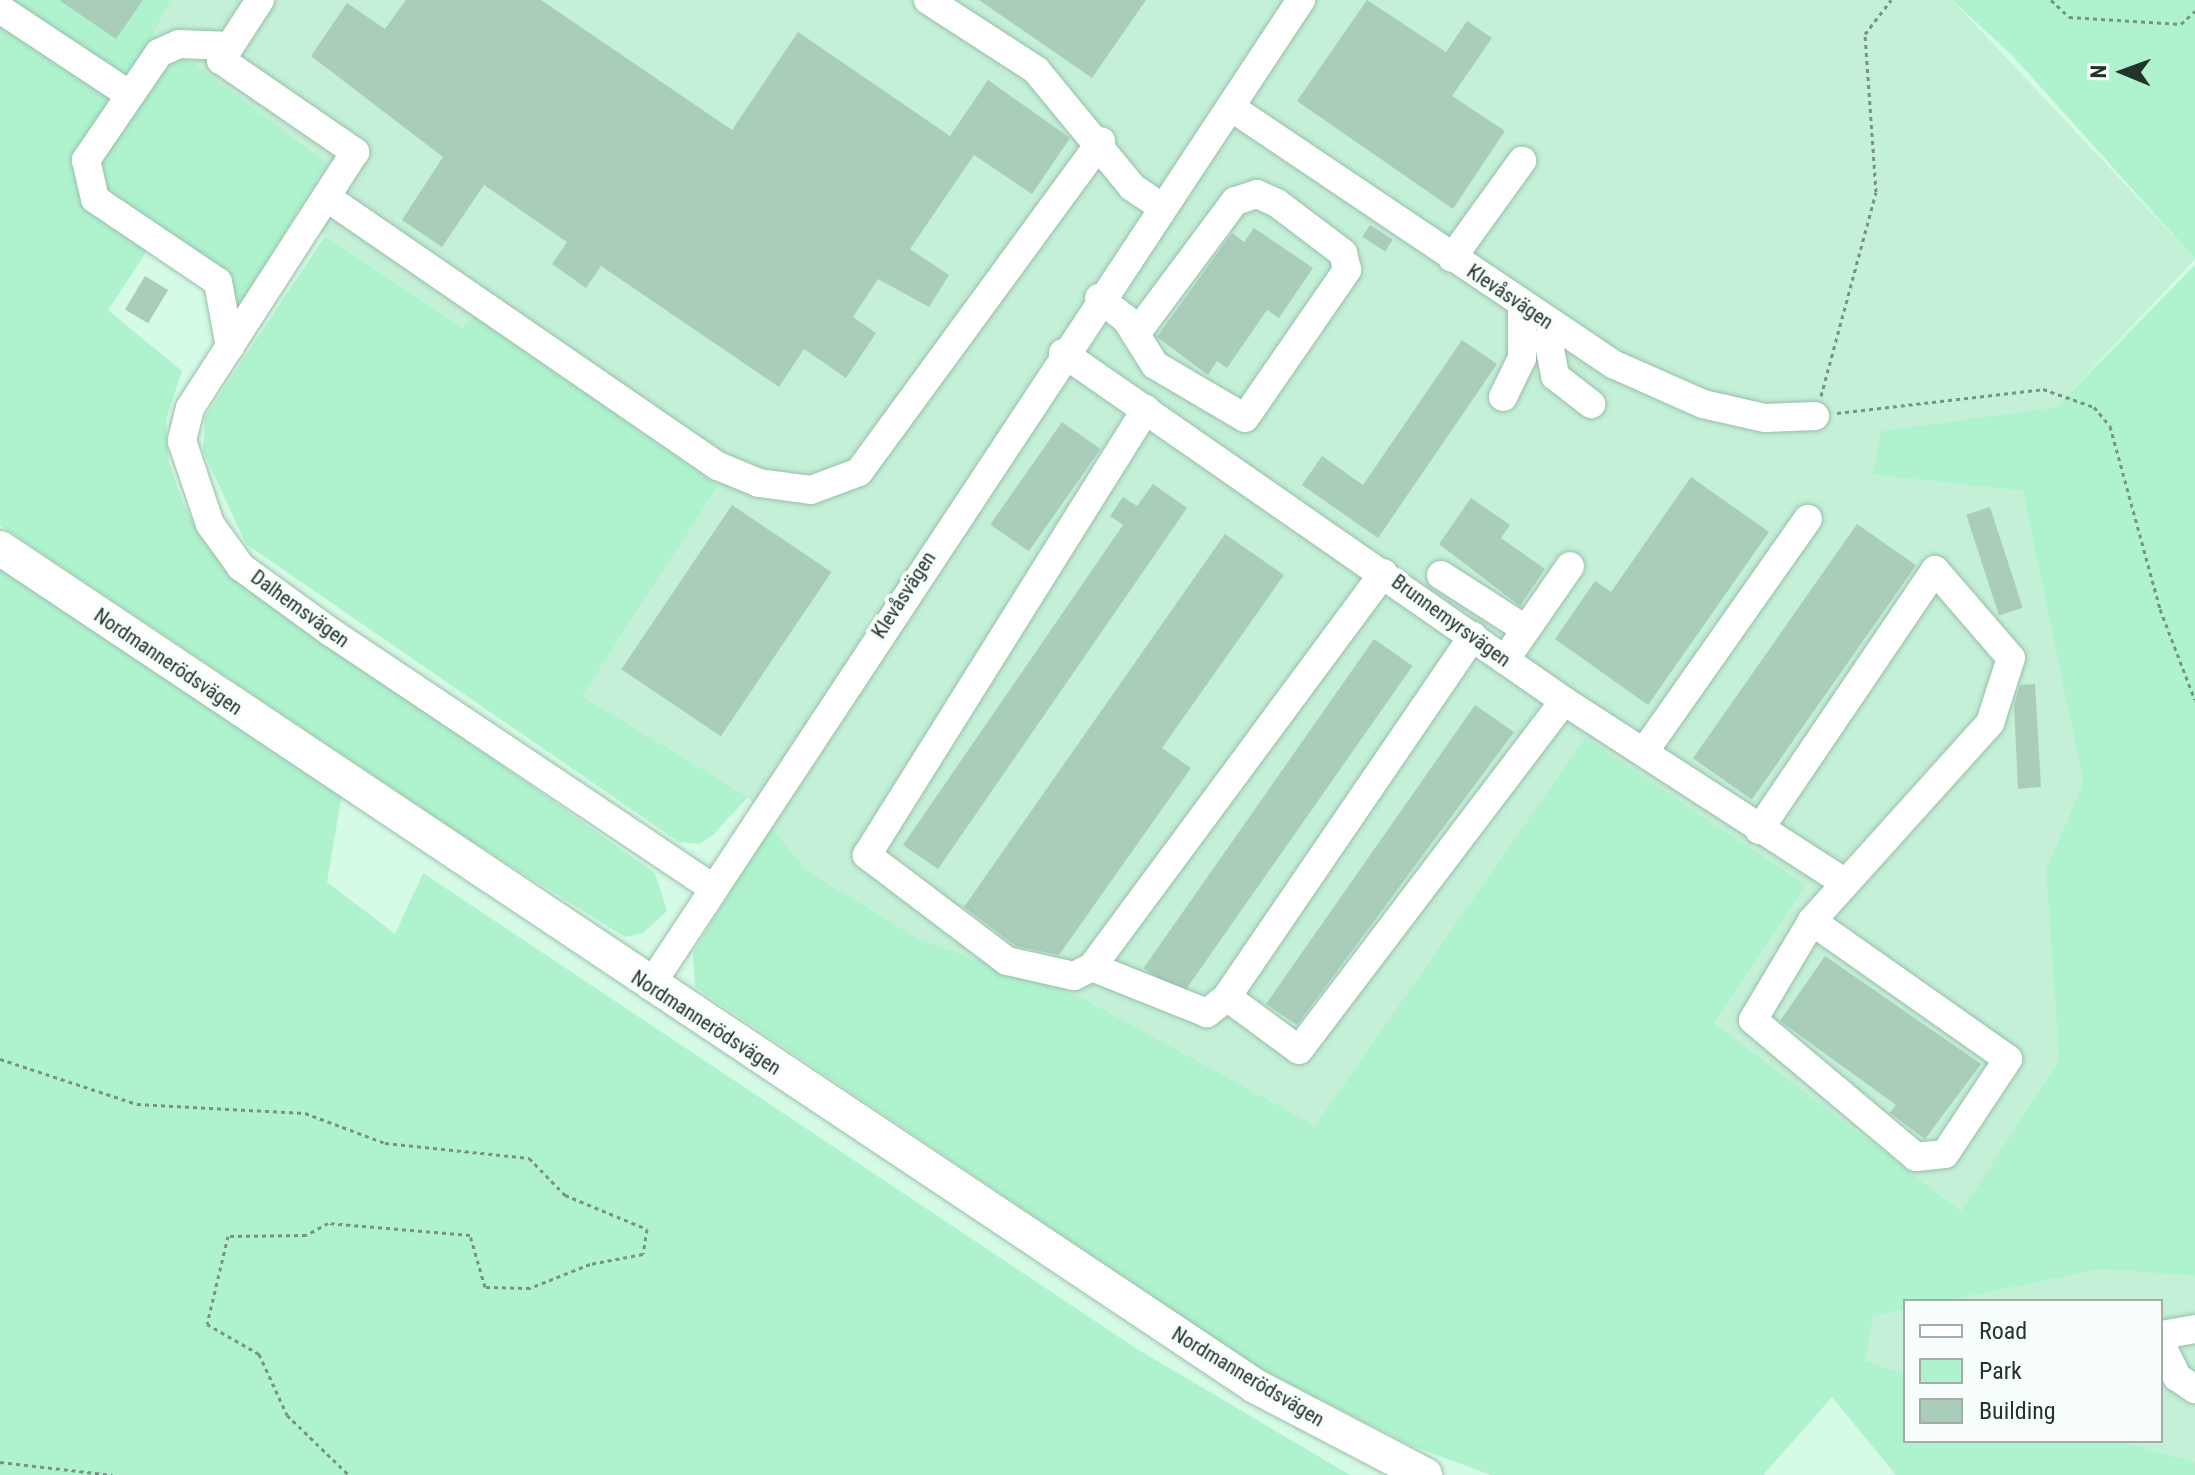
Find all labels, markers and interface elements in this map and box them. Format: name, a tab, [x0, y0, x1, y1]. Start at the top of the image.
north arrow	[2083, 32, 2163, 112]
text: N	[2086, 65, 2111, 79]
street label: Klevåsvägen	[1462, 259, 1558, 335]
street label: Klevåsvägen	[867, 547, 941, 643]
street label: Dalhemsvägen	[246, 565, 354, 653]
street label: Brunnemyrsvägen	[1387, 570, 1515, 672]
street label: Nordmannerödsvägen	[89, 604, 247, 720]
street label: Nordmannerödsvägen	[627, 966, 785, 1080]
legend	[1903, 1299, 2163, 1443]
text: Road	[1979, 1317, 2027, 1345]
street label: Nordmannerödsvägen	[1167, 1322, 1329, 1432]
text: Park	[1979, 1357, 2022, 1385]
text: Building	[1979, 1397, 2056, 1425]

